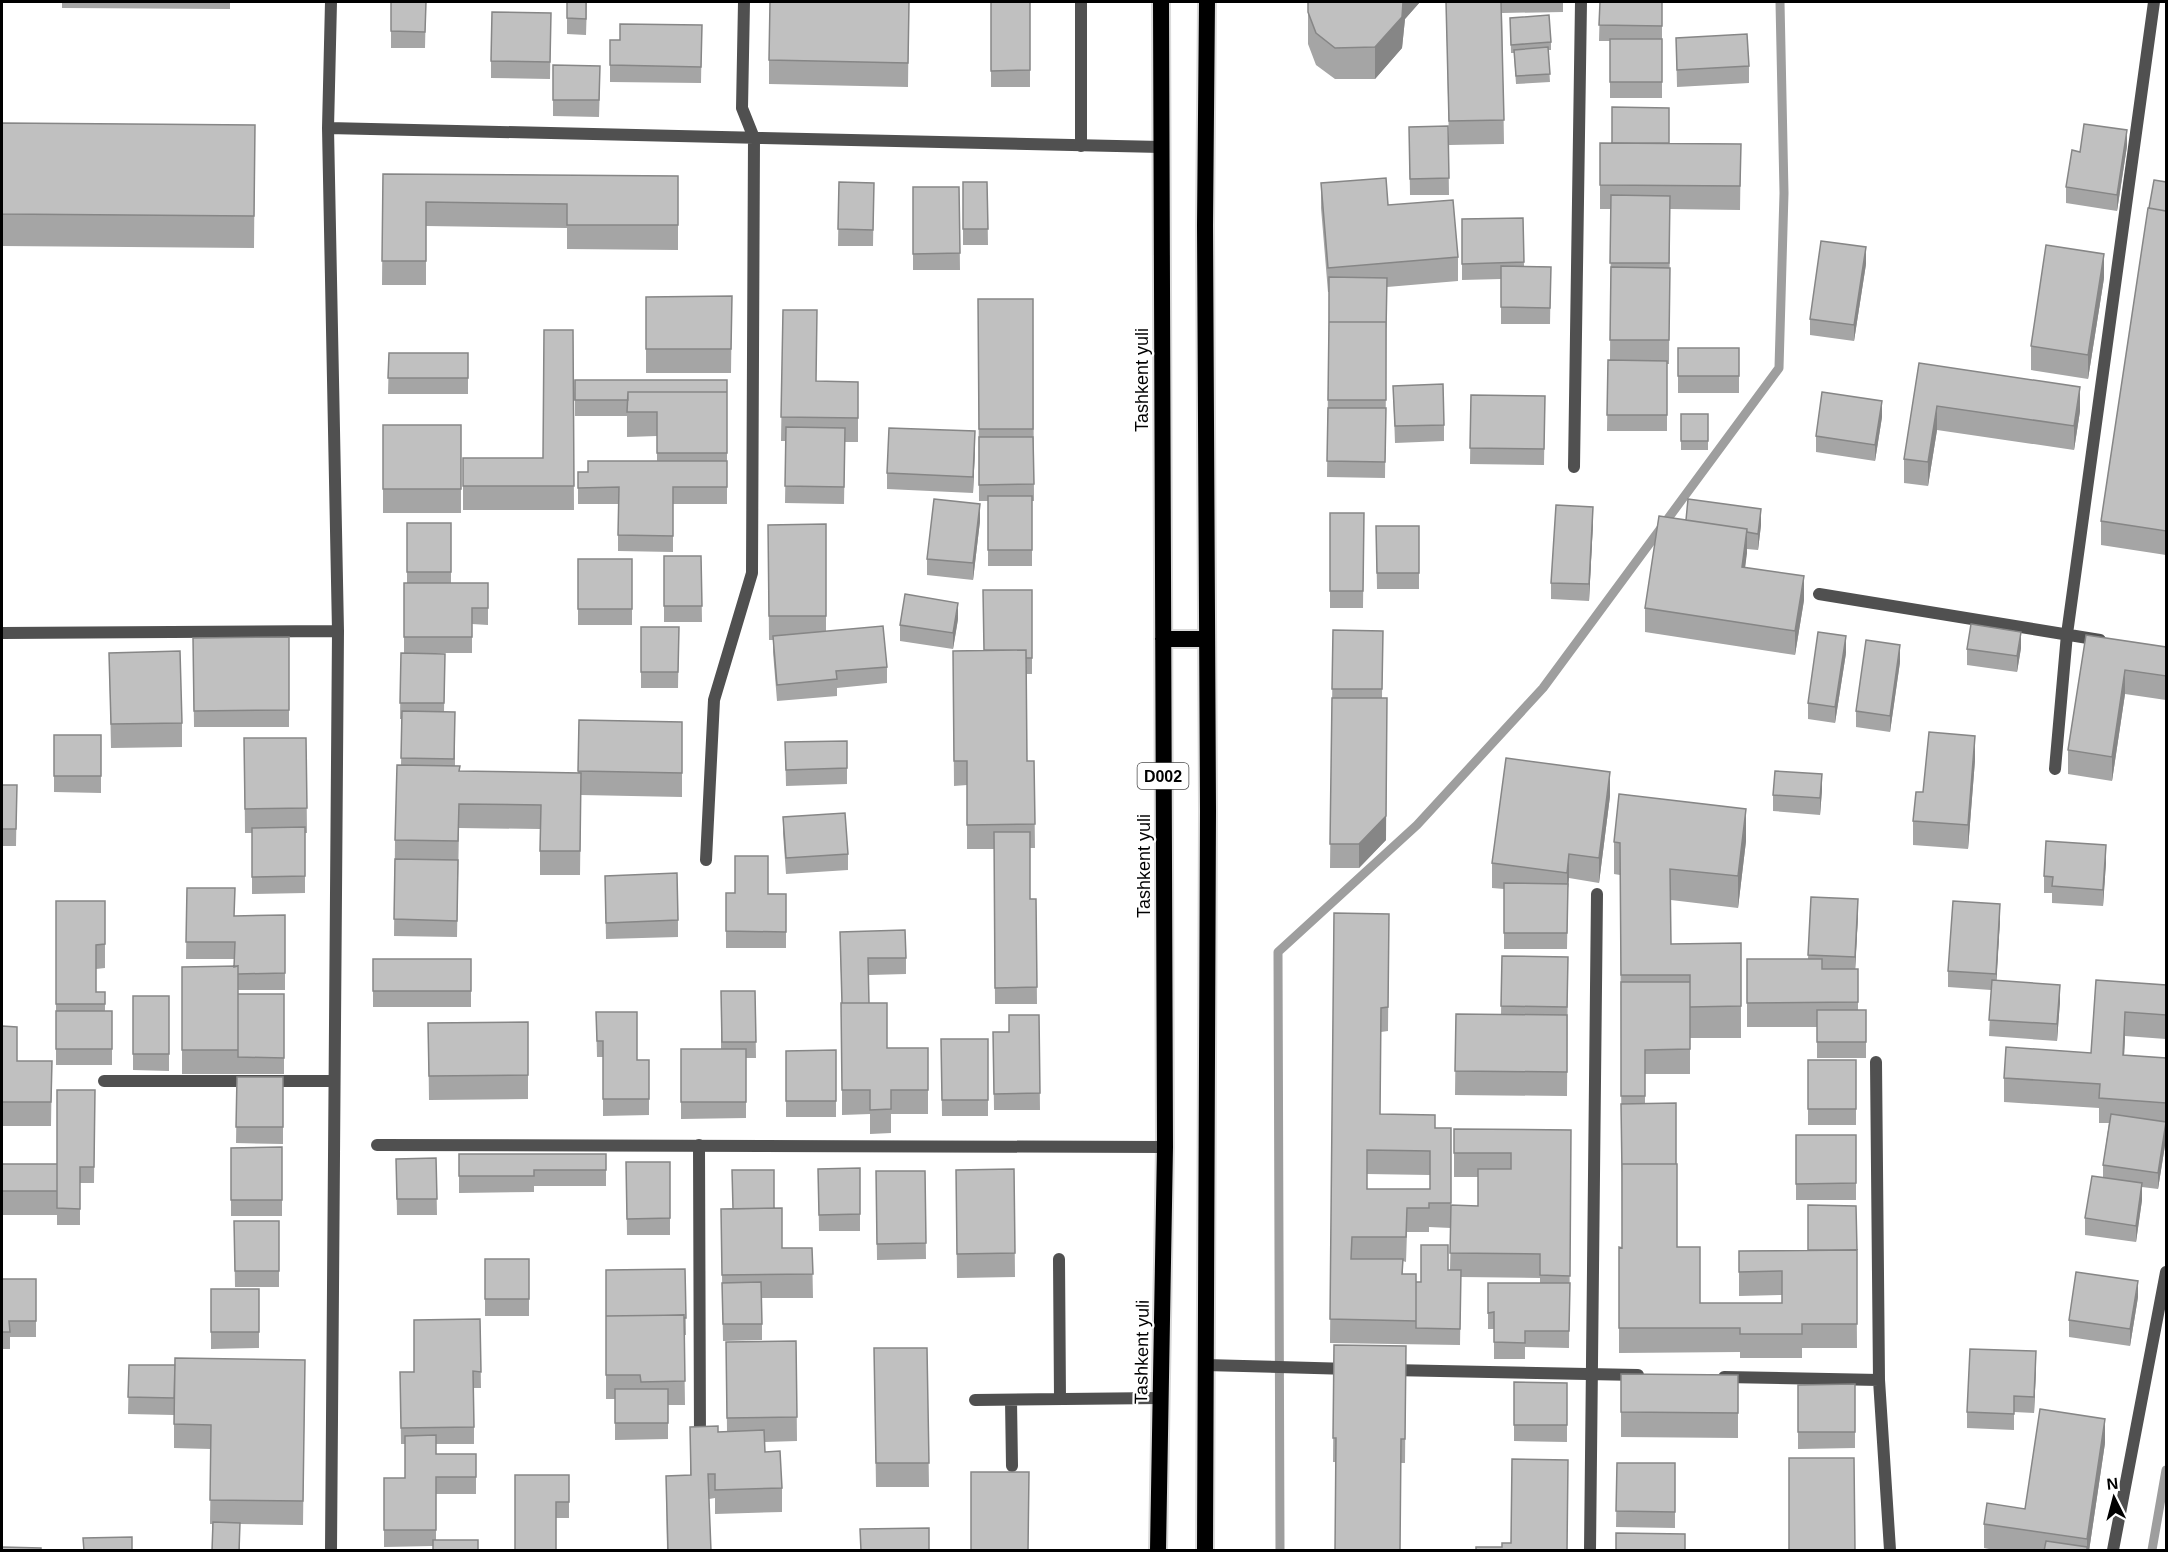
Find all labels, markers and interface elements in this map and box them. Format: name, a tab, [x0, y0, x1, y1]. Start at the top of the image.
street label: Tashkent yuli	[1132, 328, 1152, 432]
road number: D002	[1138, 763, 1188, 789]
street label: Tashkent yuli	[1134, 814, 1154, 918]
street label: Tashkent yuli	[1131, 1300, 1153, 1404]
north arrow	[2084, 1468, 2144, 1528]
text: N	[2106, 1475, 2119, 1493]

